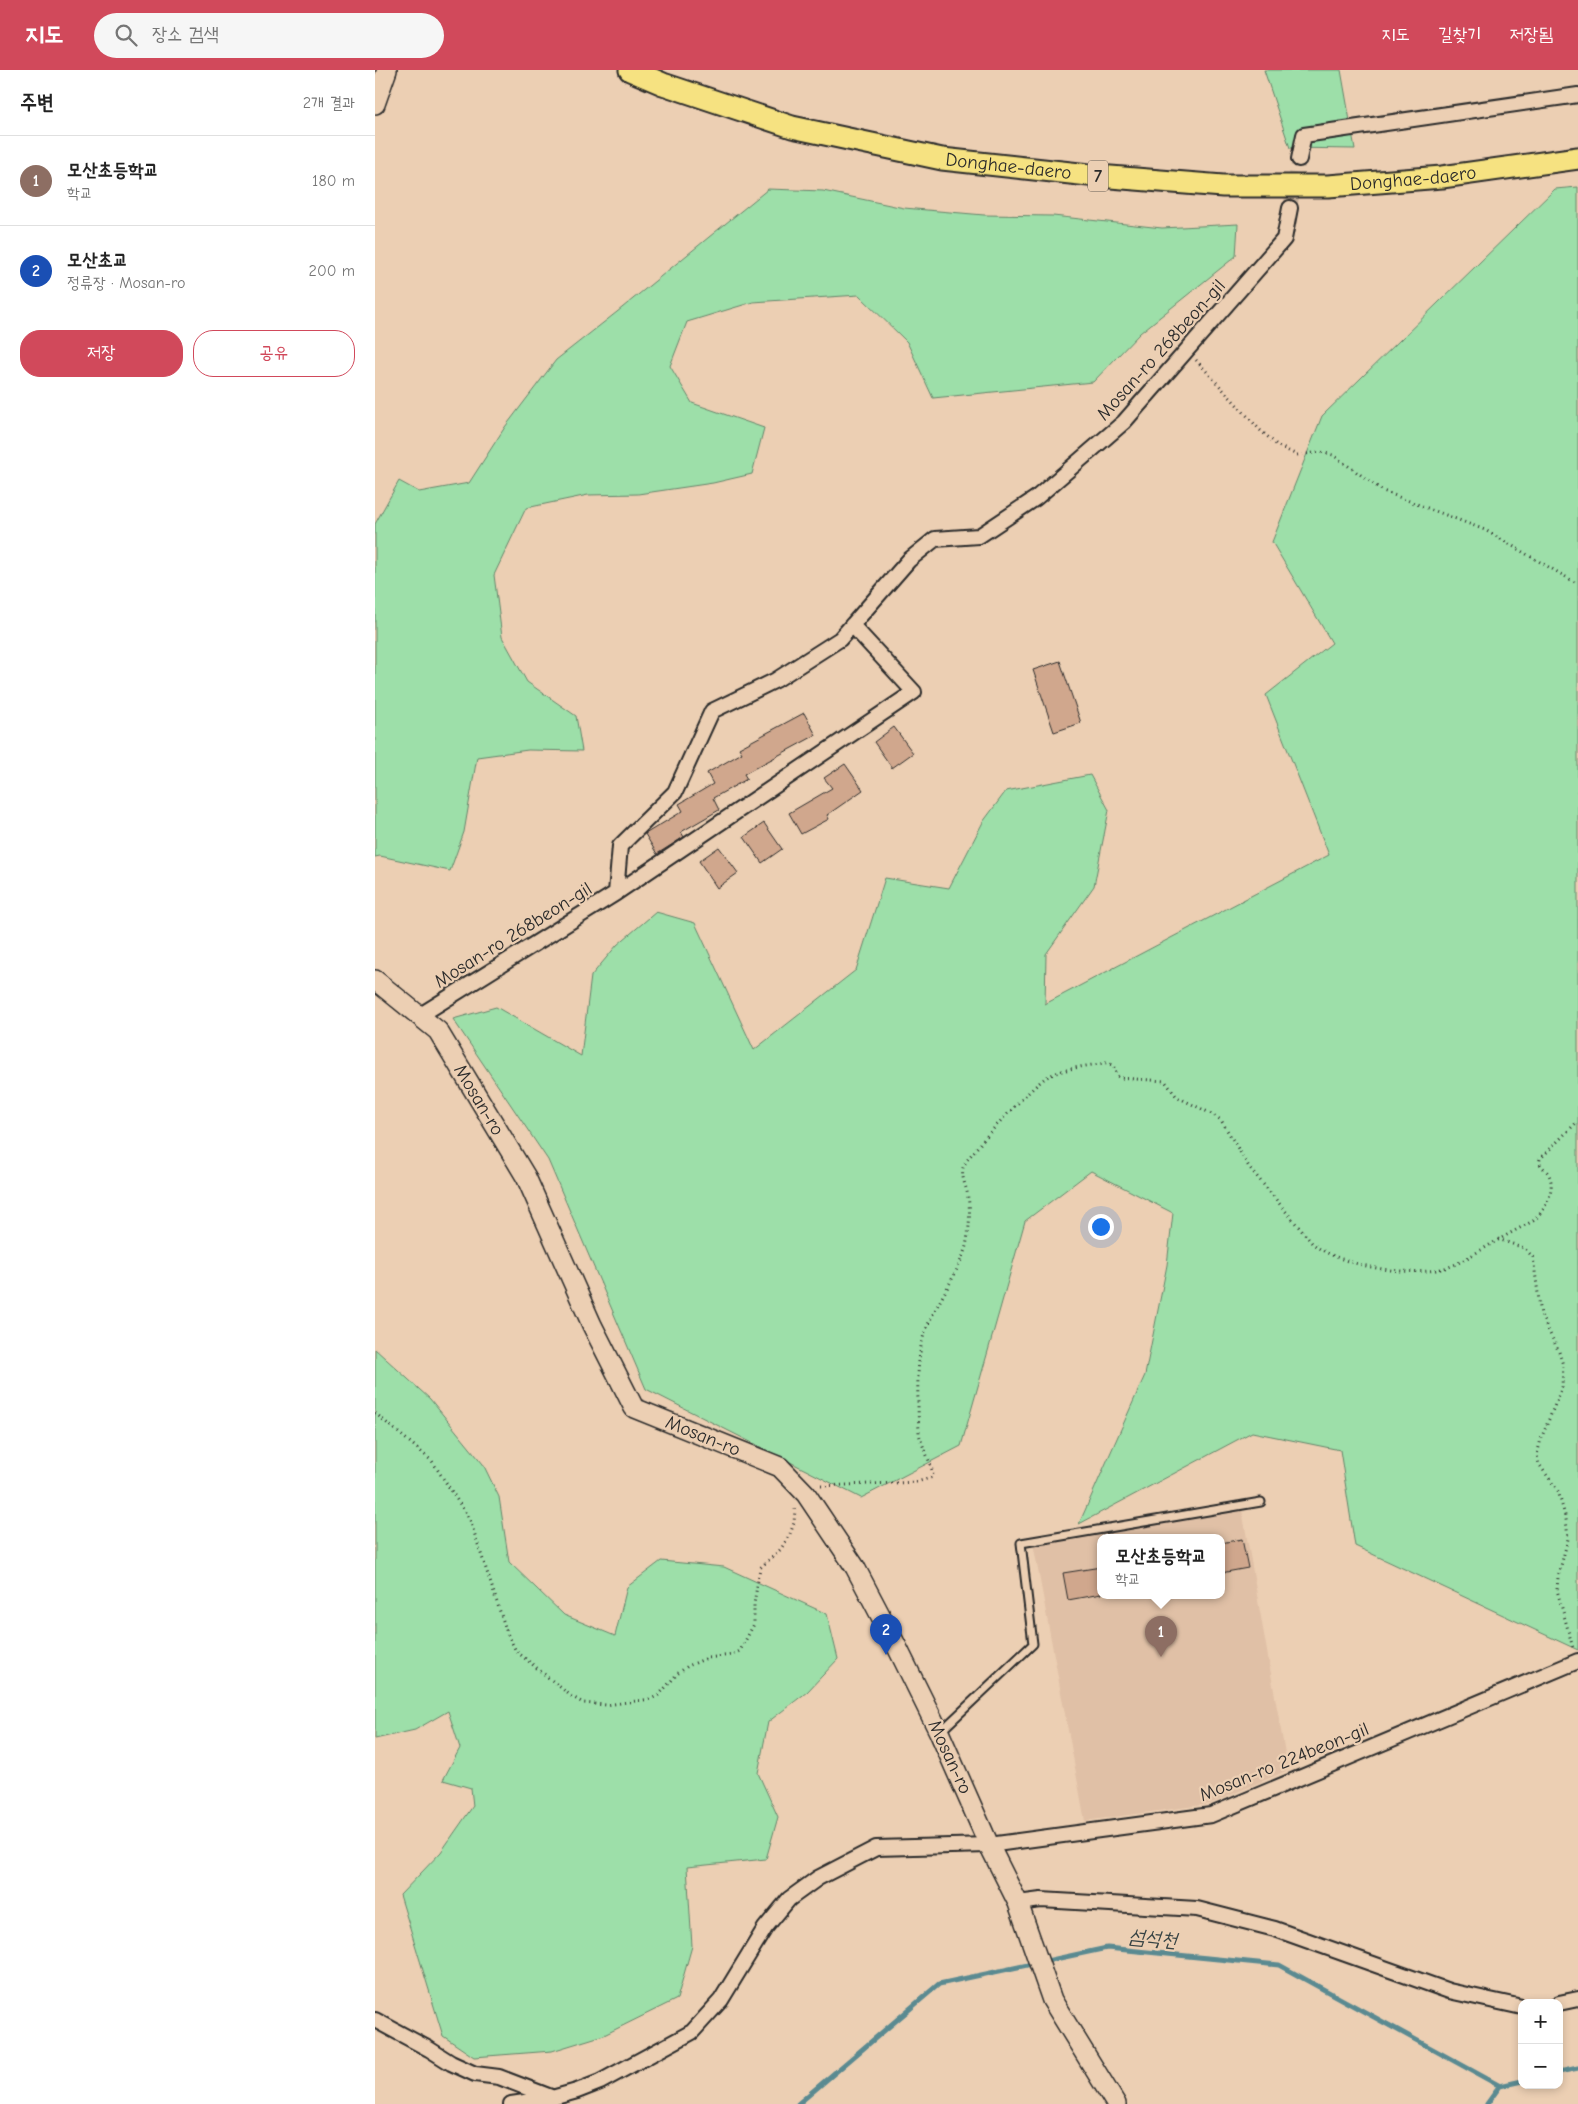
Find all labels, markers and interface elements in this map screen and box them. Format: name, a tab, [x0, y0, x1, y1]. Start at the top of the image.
search box	[94, 13, 444, 58]
text: 지도	[25, 20, 64, 48]
icon: search	[112, 21, 140, 49]
text: 장소 검색	[152, 23, 219, 45]
text: 지도	[1381, 24, 1410, 45]
text: 길찾기	[1438, 24, 1482, 45]
text: 저장됨	[1510, 24, 1553, 45]
text: 주변	[20, 90, 54, 114]
text: 2개 결과	[303, 94, 355, 112]
street label: Donghae-daero	[944, 148, 1072, 184]
text: 모산초등학교	[67, 159, 159, 181]
road number: 7	[1088, 160, 1108, 192]
street label: Donghae-daero	[1349, 161, 1478, 195]
text: 1	[33, 172, 39, 190]
text: 180 m	[312, 172, 355, 190]
text: 학교	[67, 184, 93, 202]
text: 모산초교	[67, 249, 128, 271]
text: 2	[32, 262, 40, 280]
text: 200 m	[309, 262, 355, 280]
text: 정류장 · Mosan-ro	[67, 274, 186, 292]
street label: Mosan-ro 268beon-gil	[1092, 275, 1230, 425]
button: 저장	[20, 330, 183, 377]
button: 공유	[193, 330, 355, 377]
street label: Mosan-ro 268beon-gil	[430, 878, 596, 992]
street label: Mosan-ro	[449, 1061, 509, 1139]
your location	[1088, 1214, 1114, 1240]
street label: Mosan-ro	[662, 1411, 744, 1461]
popup	[1097, 1534, 1225, 1599]
text: 모산초등학교	[1115, 1545, 1207, 1567]
text: 학교	[1115, 1570, 1141, 1588]
pin: 2	[870, 1614, 902, 1655]
pin: 1	[1145, 1616, 1177, 1657]
street label: Mosan-ro	[923, 1717, 977, 1797]
street label: Mosan-ro 224beon-gil	[1196, 1718, 1372, 1806]
water label: 섬석천	[1128, 1924, 1180, 1952]
map controls	[1518, 1999, 1563, 2089]
button: +	[1518, 1999, 1563, 2044]
button: −	[1518, 2044, 1563, 2089]

